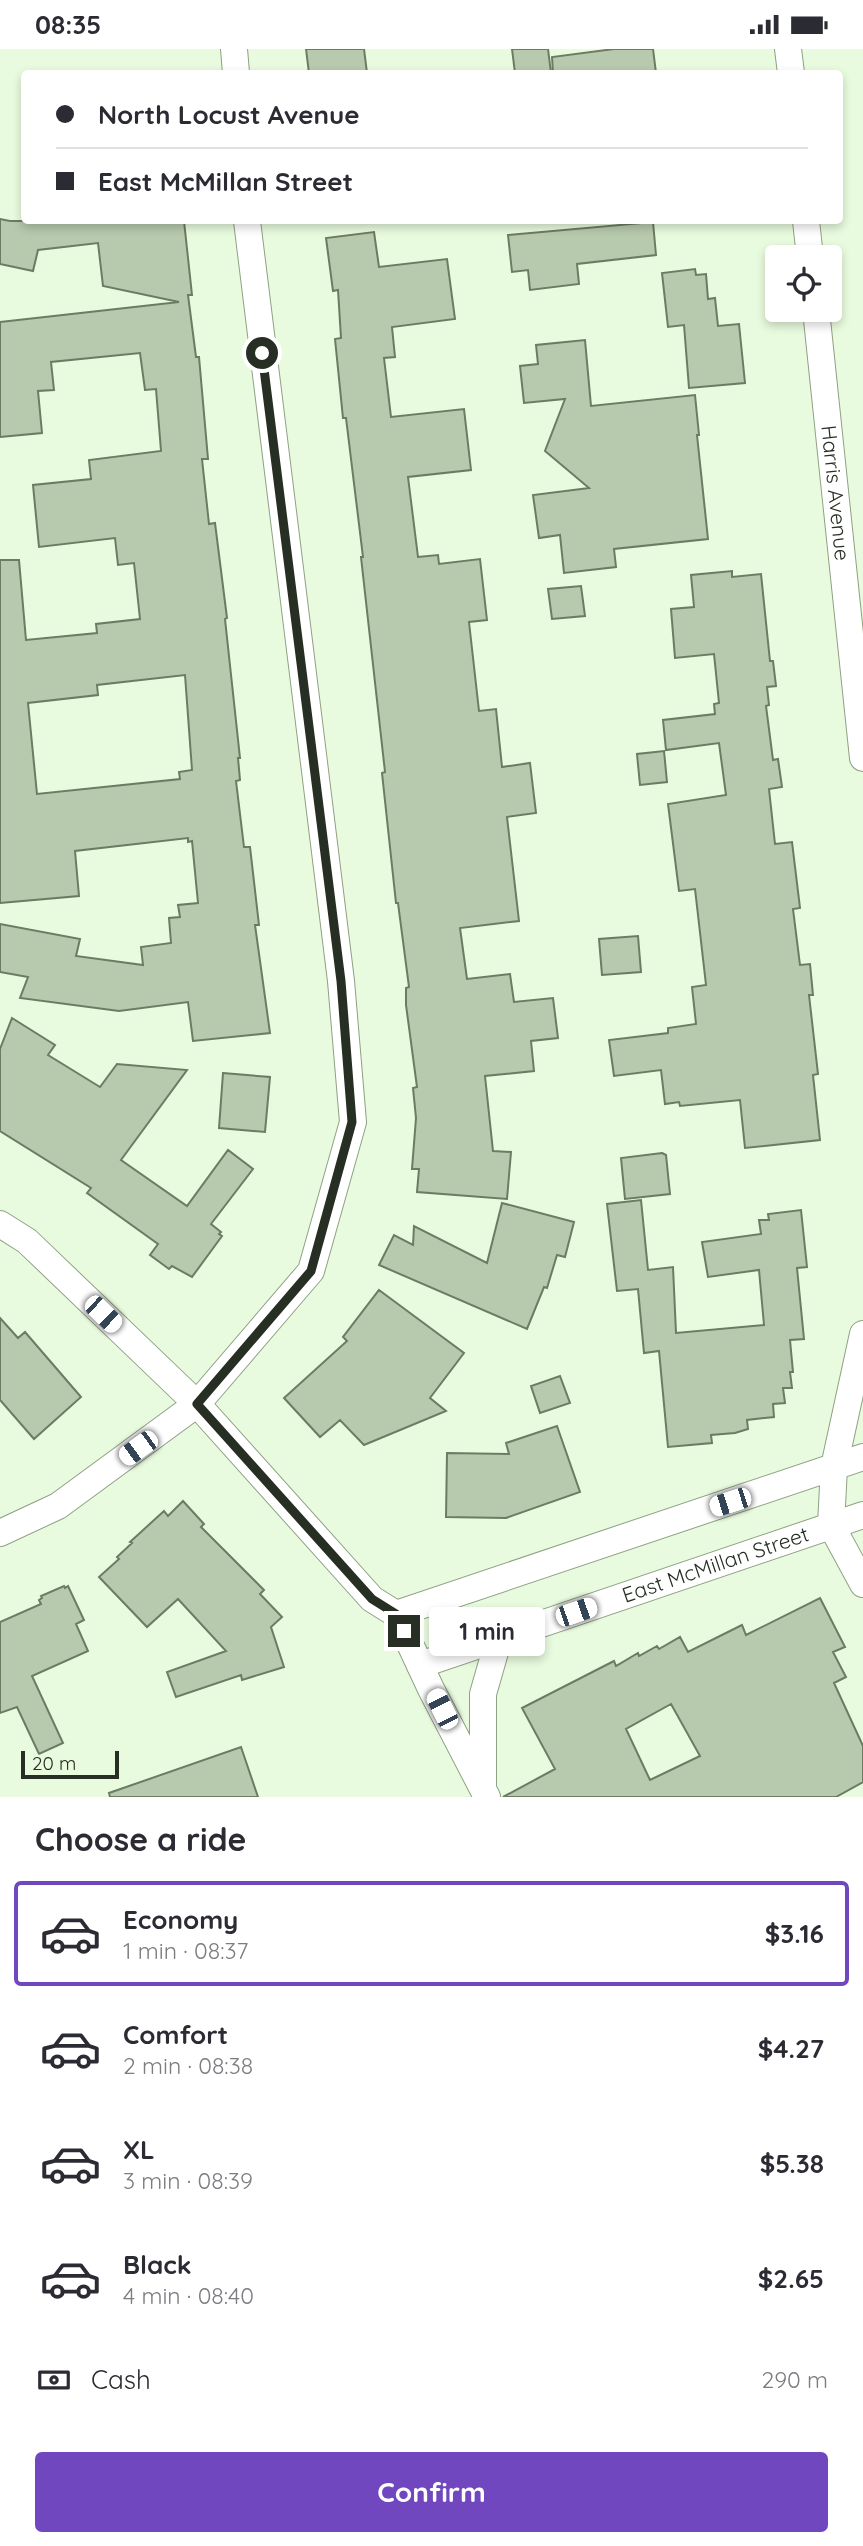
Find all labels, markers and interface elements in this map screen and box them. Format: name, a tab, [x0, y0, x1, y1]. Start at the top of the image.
text: 08:35	[35, 8, 101, 41]
text: North Locust Avenue	[98, 98, 360, 131]
text: East McMillan Street	[98, 165, 353, 198]
map controls	[765, 245, 842, 322]
button: locate	[765, 245, 842, 322]
route start	[246, 337, 278, 369]
street label: Harris Avenue	[816, 424, 856, 562]
car	[81, 1292, 126, 1336]
car	[115, 1427, 162, 1469]
car	[707, 1486, 754, 1518]
street label: East McMillan Street	[619, 1520, 812, 1608]
car	[553, 1595, 600, 1629]
callout: 1 min	[428, 1607, 544, 1655]
route end	[388, 1615, 420, 1647]
text: 1 min	[459, 1617, 515, 1646]
car	[424, 1686, 461, 1732]
scale bar	[21, 1748, 119, 1780]
text: 20 m	[32, 1751, 76, 1775]
text: Choose a ride	[35, 1819, 247, 1859]
icon: car	[39, 1902, 102, 1965]
text: Economy	[123, 1903, 238, 1936]
text: $3.16	[765, 1917, 824, 1950]
text: 1 min · 08:37	[123, 1936, 248, 1965]
icon: car	[39, 2017, 102, 2080]
text: Comfort	[123, 2018, 228, 2051]
text: $4.27	[758, 2032, 824, 2065]
text: 2 min · 08:38	[123, 2051, 253, 2080]
icon: car	[39, 2132, 102, 2195]
text: XL	[123, 2133, 155, 2166]
text: $5.38	[760, 2147, 824, 2180]
text: 3 min · 08:39	[123, 2166, 253, 2195]
icon: car	[39, 2247, 102, 2310]
text: Black	[123, 2248, 192, 2281]
text: $2.65	[758, 2262, 824, 2295]
text: 4 min · 08:40	[123, 2281, 254, 2310]
icon: cash	[35, 2361, 73, 2399]
text: Cash	[91, 2363, 151, 2396]
text: 290 m	[761, 2365, 828, 2394]
button: Confirm	[35, 2452, 828, 2532]

